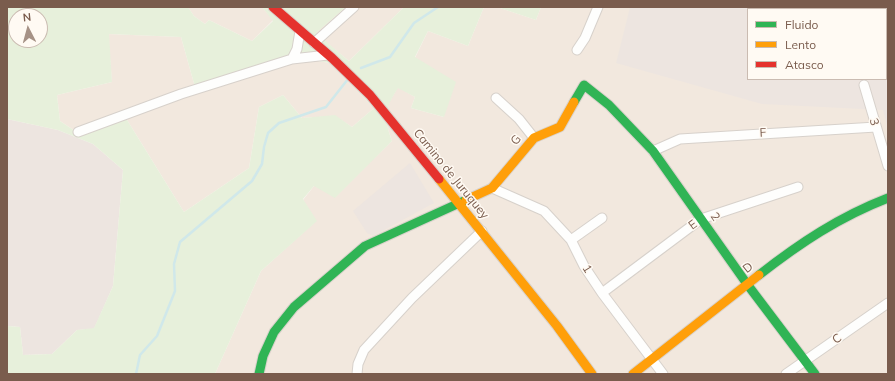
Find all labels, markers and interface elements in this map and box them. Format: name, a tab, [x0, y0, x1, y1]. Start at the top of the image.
north arrow	[8, 8, 48, 48]
legend	[747, 8, 887, 80]
text: N	[22, 10, 32, 24]
text: Fluido	[785, 17, 818, 32]
text: Lento	[785, 37, 816, 52]
text: Atasco	[785, 57, 824, 72]
street label: 3	[866, 117, 882, 127]
street label: Camino de Juruquey	[410, 126, 492, 222]
street label: F	[759, 126, 767, 140]
street label: G	[508, 132, 524, 148]
street label: 2	[707, 210, 723, 224]
street label: E	[686, 217, 700, 233]
street label: D	[740, 260, 756, 276]
street label: 1	[579, 262, 595, 276]
street label: C	[830, 331, 844, 347]

